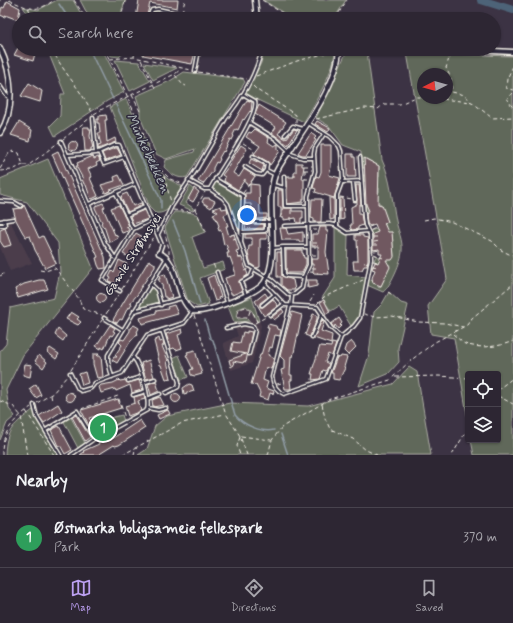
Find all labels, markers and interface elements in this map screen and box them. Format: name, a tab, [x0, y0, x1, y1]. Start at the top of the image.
search box	[12, 12, 501, 56]
icon: search	[26, 23, 48, 45]
text: Search here	[58, 24, 134, 44]
north arrow	[417, 68, 453, 104]
water label: Munkebekken	[122, 110, 175, 196]
your location	[237, 205, 257, 225]
street label: Gamle Strømsvei	[100, 210, 166, 299]
map controls	[465, 371, 501, 443]
button: locate	[465, 371, 501, 407]
button: layers	[465, 407, 501, 443]
pin: 1	[90, 413, 116, 443]
text: Nearby	[16, 470, 68, 492]
text: Østmarka boligsameie fellespark	[54, 519, 263, 539]
text: 1	[26, 529, 32, 546]
text: 370 m	[463, 529, 497, 546]
text: Park	[54, 539, 80, 556]
tab: Map	[70, 577, 92, 615]
tab: Directions	[231, 577, 276, 615]
tab: Saved	[416, 577, 443, 615]

